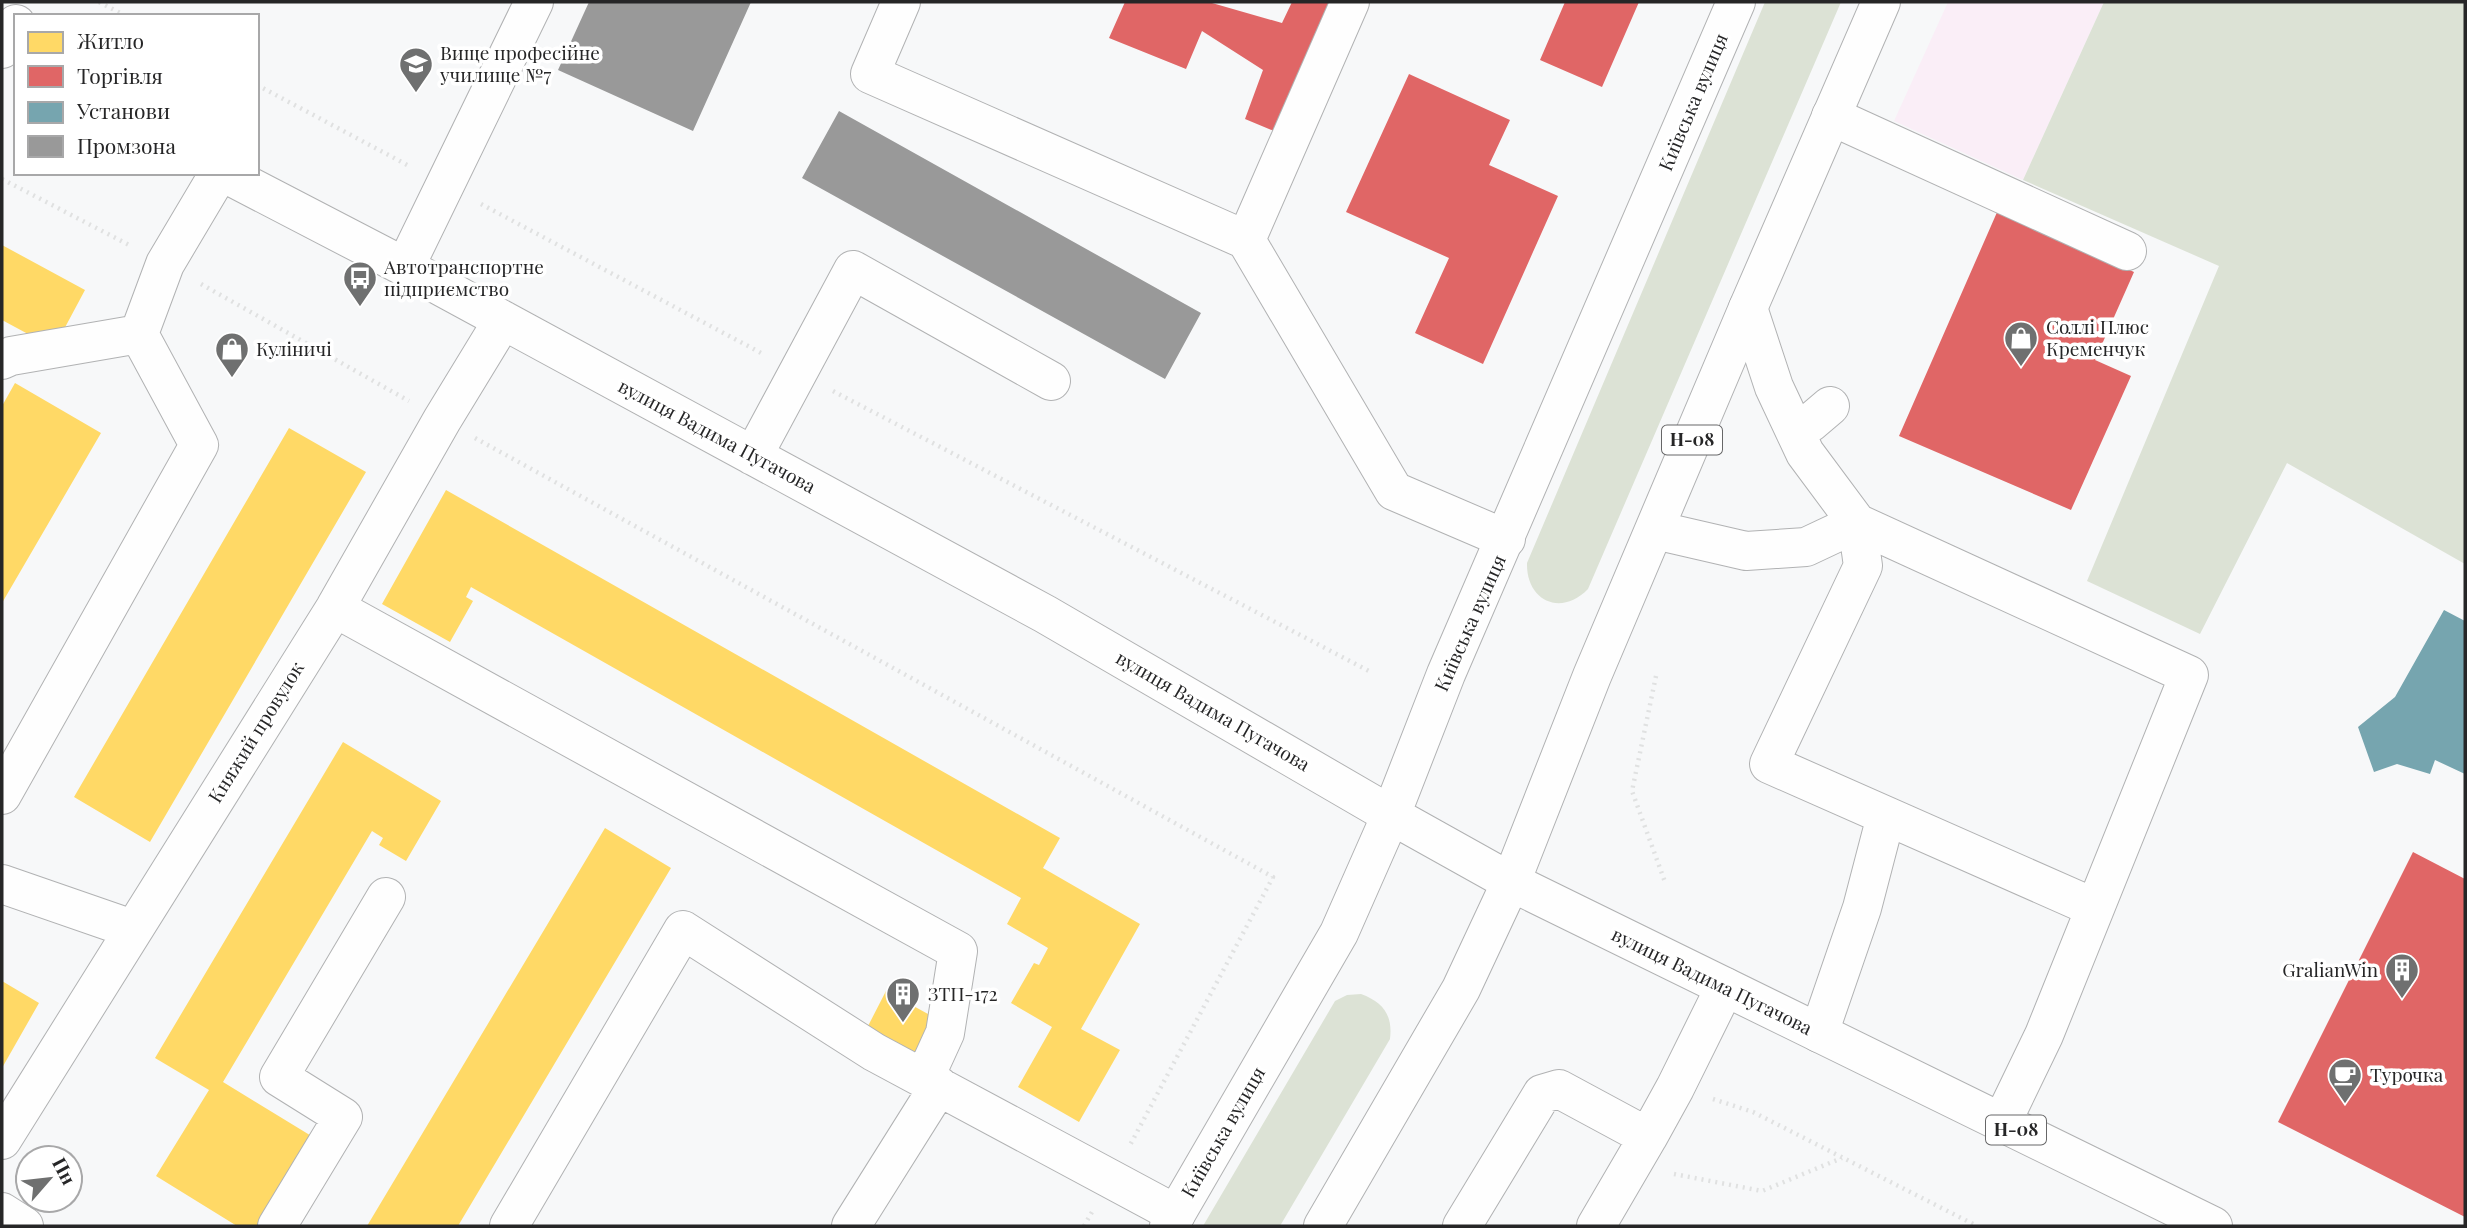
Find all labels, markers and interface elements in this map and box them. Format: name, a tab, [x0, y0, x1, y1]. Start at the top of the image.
legend	[14, 14, 259, 175]
text: Житло	[77, 26, 144, 54]
street label: Київська вулиця	[1651, 29, 1733, 174]
place label: Вище професійне училище №7	[439, 39, 600, 87]
school or university icon: Вище професійне училище №7	[397, 45, 435, 94]
text: Торгівля	[77, 61, 163, 89]
text: Установи	[76, 96, 170, 124]
text: Промзона	[77, 131, 176, 159]
place label: Автотранспортне підприємство	[383, 253, 544, 301]
bus stop icon: Автотранспортне підприємство	[341, 259, 379, 308]
place label: Соллі Плюс Кременчук	[2046, 313, 2149, 361]
shop icon: Соллі Плюс Кременчук	[2002, 319, 2040, 368]
shop icon: Куліничі	[213, 330, 251, 379]
place label: Куліничі	[256, 335, 332, 361]
street label: вулиця Вадима Пугачова	[614, 372, 821, 499]
road number: Н-08	[1662, 426, 1722, 454]
street label: Київська вулиця	[1427, 550, 1511, 695]
street label: вулиця Вадима Пугачова	[1112, 644, 1316, 777]
street label: Княжий провулок	[201, 656, 309, 807]
street label: вулиця Вадима Пугачова	[1608, 920, 1818, 1040]
building icon: GralianWin	[2383, 951, 2421, 1000]
place label: GralianWin	[2282, 956, 2379, 982]
building icon: ЗТП-172	[884, 975, 922, 1024]
place label: ЗТП-172	[928, 980, 998, 1006]
cafe icon: Турочка	[2326, 1056, 2364, 1105]
street label: Київська вулиця	[1174, 1061, 1270, 1202]
place label: Турочка	[2370, 1061, 2444, 1087]
road number: Н-08	[1986, 1115, 2046, 1144]
north arrow	[14, 1144, 84, 1214]
text: Пн	[47, 1152, 83, 1189]

